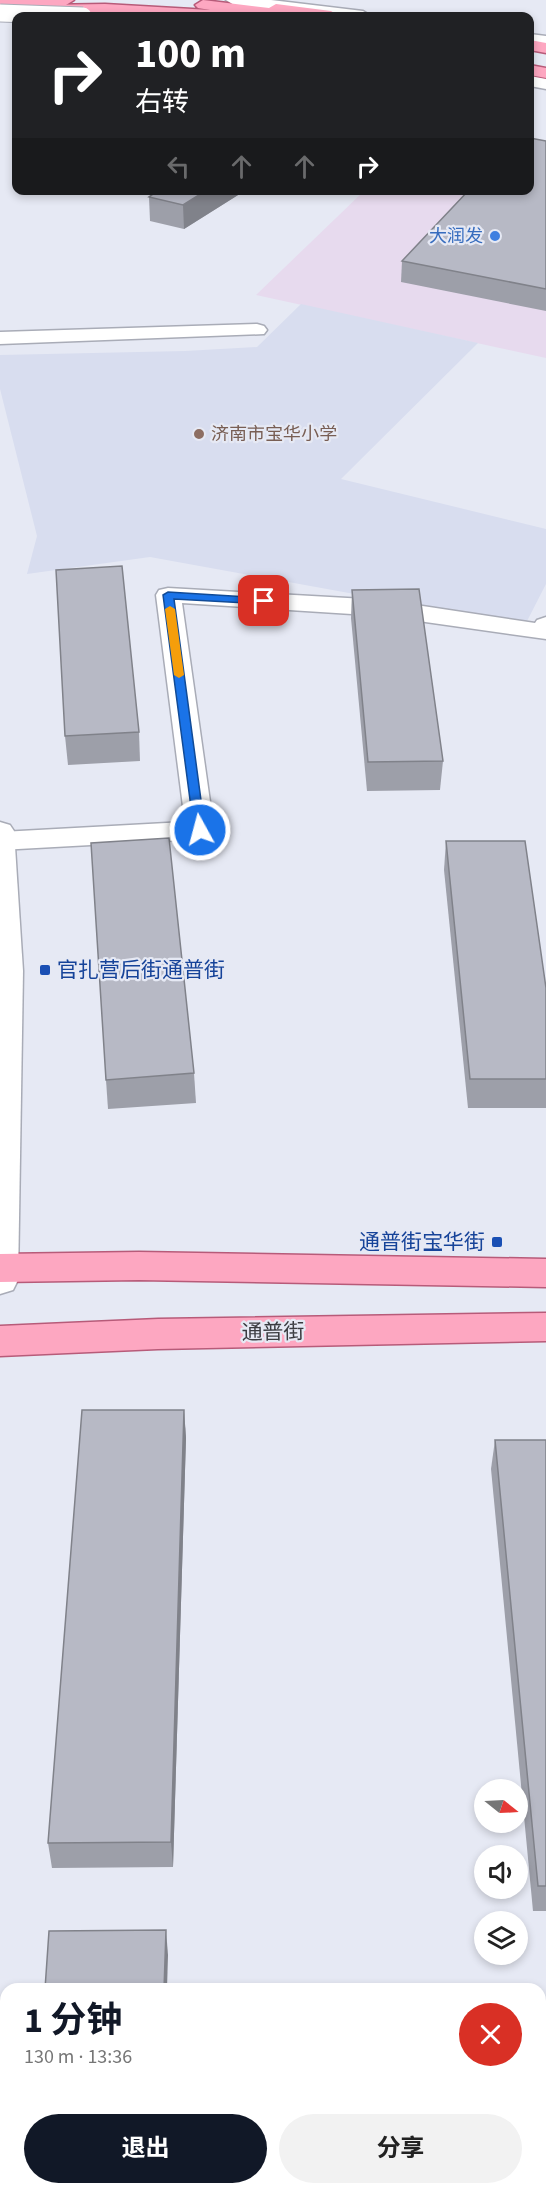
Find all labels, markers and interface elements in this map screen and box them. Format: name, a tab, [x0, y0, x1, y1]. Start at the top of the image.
text: 100 m	[135, 24, 246, 84]
icon: right	[36, 36, 114, 114]
text: 右转	[135, 83, 189, 122]
icon: left	[162, 150, 195, 183]
icon: ahead	[225, 150, 258, 183]
icon: ahead	[288, 150, 321, 183]
icon: right	[351, 150, 384, 183]
place label: 大润发	[429, 224, 483, 249]
marker: 大润发	[488, 229, 502, 243]
place label: 济南市宝华小学	[211, 422, 337, 447]
marker: 济南市宝华小学	[192, 427, 206, 441]
pin	[238, 575, 289, 626]
icon: arrive	[247, 584, 280, 617]
position arrow	[168, 798, 232, 862]
place label: 官扎营后街通普街	[57, 955, 225, 985]
marker: 官扎营后街通普街	[38, 963, 52, 977]
place label: 通普街宝华街	[359, 1227, 485, 1257]
marker: 通普街宝华街	[490, 1235, 504, 1249]
street label: 通普街	[241, 1316, 305, 1348]
north arrow	[474, 1779, 528, 1833]
map controls	[474, 1779, 528, 1965]
button: sound	[474, 1845, 528, 1899]
button: layers	[474, 1911, 528, 1965]
text: 1 分钟	[24, 1995, 122, 2046]
button: close	[459, 2003, 522, 2066]
text: 130 m · 13:36	[24, 2043, 132, 2071]
button: 退出	[24, 2114, 267, 2183]
button: 分享	[279, 2114, 522, 2183]

